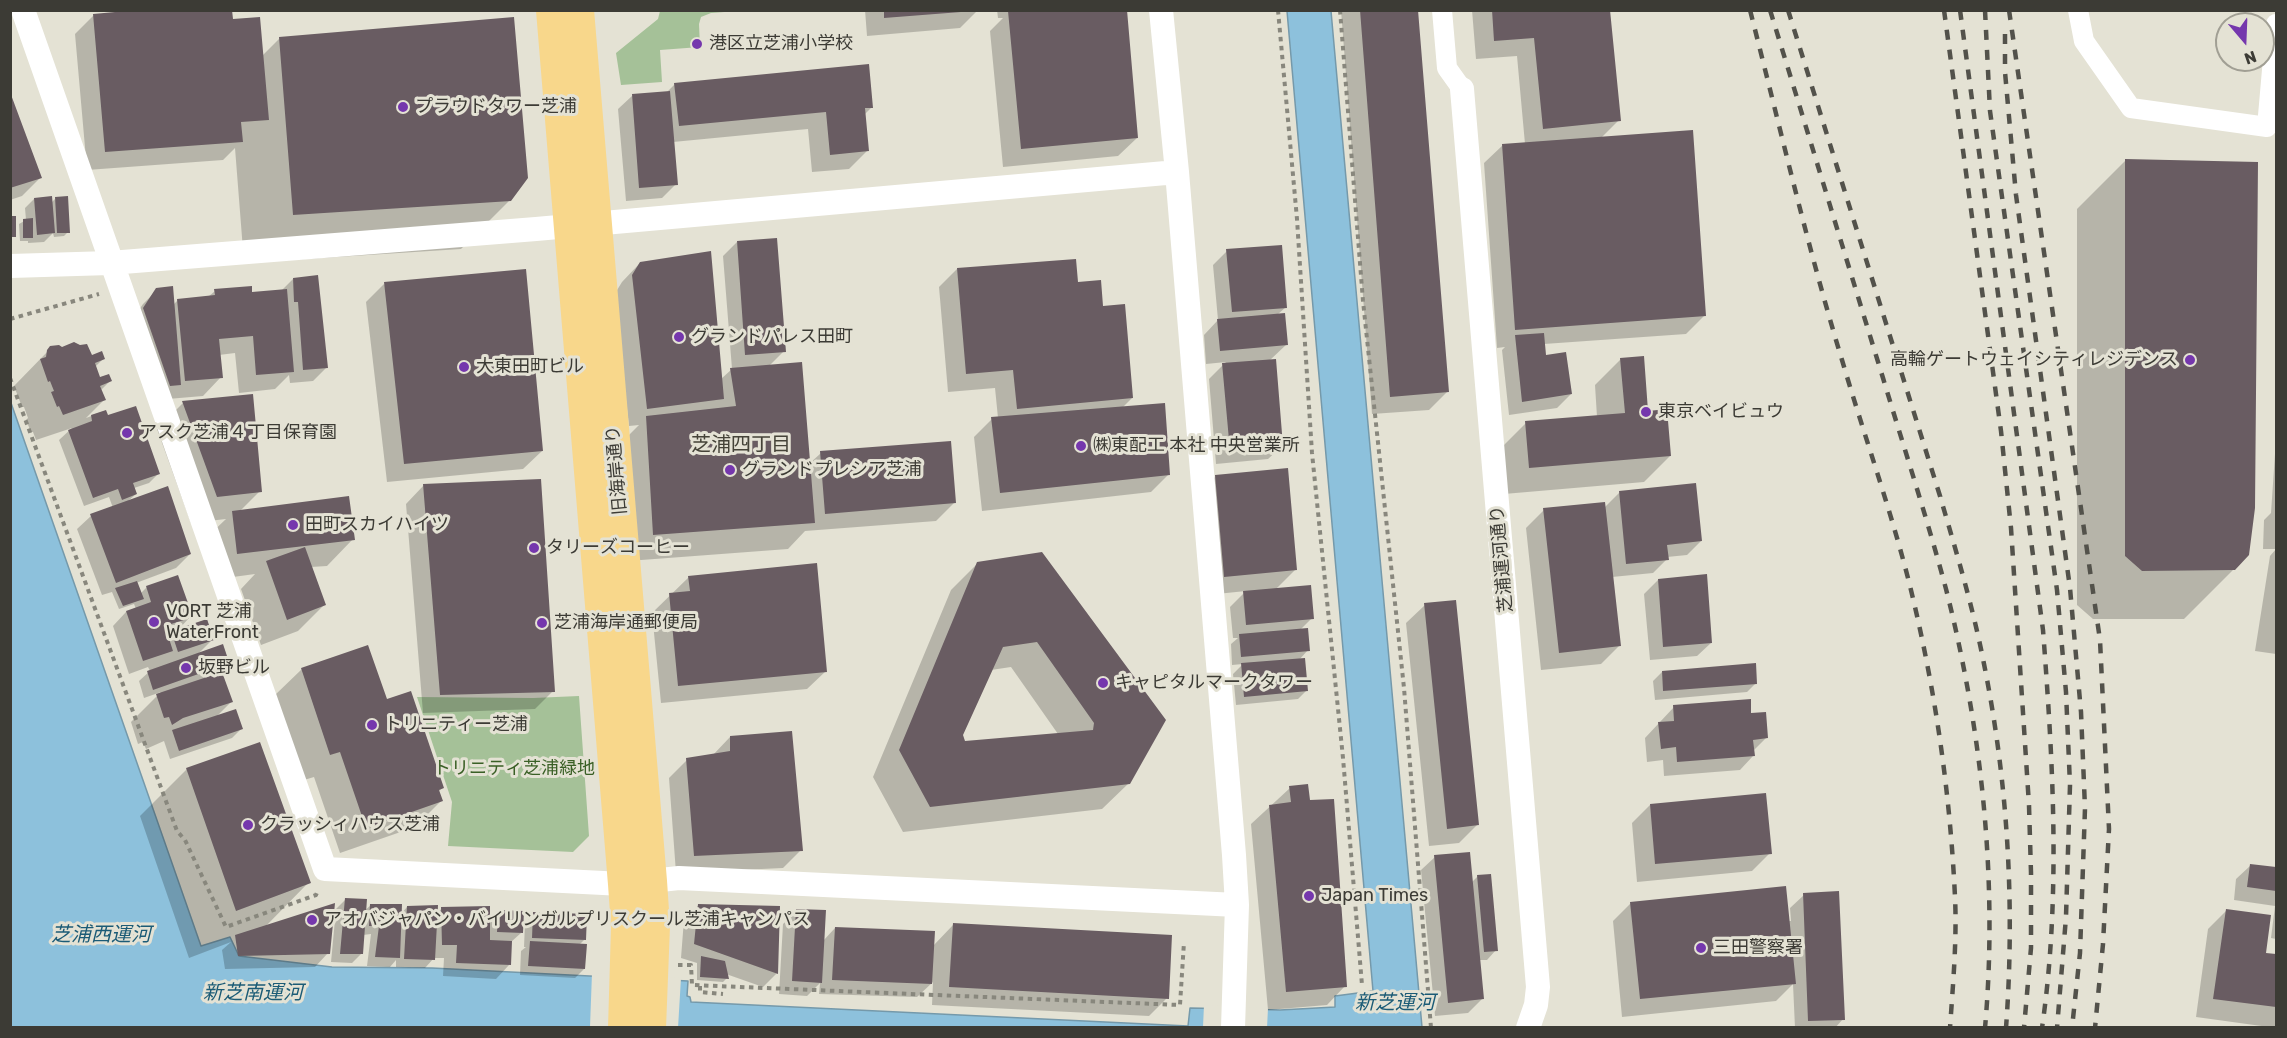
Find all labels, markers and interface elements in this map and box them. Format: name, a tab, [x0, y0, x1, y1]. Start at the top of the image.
north arrow	[2215, 12, 2275, 72]
place label: 港区立芝浦小学校	[709, 33, 853, 55]
marker: 港区立芝浦小学校	[690, 37, 704, 51]
text: N	[2242, 47, 2259, 68]
place label: プラウドタワー芝浦	[415, 96, 577, 118]
marker: プラウドタワー芝浦	[396, 100, 410, 114]
place label: グランドパレス田町	[691, 326, 853, 348]
marker: グランドパレス田町	[672, 330, 686, 344]
place label: 高輪ゲートウェイシティレジデンス	[1890, 349, 2178, 371]
marker: 高輪ゲートウェイシティレジデンス	[2183, 353, 2197, 367]
place label: 大東田町ビル	[476, 356, 584, 378]
marker: 大東田町ビル	[457, 360, 471, 374]
place label: 東京ベイビュウ	[1658, 401, 1784, 423]
marker: 東京ベイビュウ	[1639, 405, 1653, 419]
place label: アスク芝浦４丁目保育園	[139, 422, 337, 444]
street label: 旧海岸通り	[602, 424, 632, 516]
marker: アスク芝浦４丁目保育園	[120, 426, 134, 440]
district label: 芝浦四丁目	[691, 433, 791, 457]
place label: ㈱東配工 本社 中央営業所	[1093, 435, 1300, 457]
marker: ㈱東配工 本社 中央営業所	[1074, 439, 1088, 453]
place label: グランドプレシア芝浦	[742, 459, 922, 481]
marker: グランドプレシア芝浦	[723, 463, 737, 477]
street label: 芝浦運河通り	[1487, 504, 1517, 614]
place label: 田町スカイハイツ	[305, 514, 449, 536]
marker: 田町スカイハイツ	[286, 518, 300, 532]
place label: タリーズコーヒー	[546, 537, 690, 559]
marker: タリーズコーヒー	[527, 541, 541, 555]
place label: VORT 芝浦 WaterFront	[166, 601, 259, 644]
place label: 芝浦海岸通郵便局	[554, 612, 698, 634]
marker: VORT 芝浦 WaterFront	[147, 615, 161, 629]
marker: 芝浦海岸通郵便局	[535, 616, 549, 630]
place label: 坂野ビル	[198, 657, 270, 679]
marker: 坂野ビル	[179, 661, 193, 675]
place label: キャピタルマークタワー	[1115, 672, 1313, 694]
marker: キャピタルマークタワー	[1096, 676, 1110, 690]
place label: トリニティー芝浦	[384, 714, 528, 736]
marker: トリニティー芝浦	[365, 718, 379, 732]
park label: トリニティ芝浦緑地	[433, 758, 595, 780]
place label: クラッシィハウス芝浦	[260, 814, 440, 836]
marker: クラッシィハウス芝浦	[241, 818, 255, 832]
place label: Japan Times	[1321, 885, 1428, 907]
marker: Japan Times	[1302, 889, 1316, 903]
place label: アオバジャパン・バイリンガルプリスクール芝浦キャンパス	[324, 909, 810, 931]
marker: アオバジャパン・バイリンガルプリスクール芝浦キャンパス	[305, 913, 319, 927]
water label: 芝浦西運河	[51, 923, 151, 947]
place label: 三田警察署	[1713, 937, 1803, 959]
marker: 三田警察署	[1694, 941, 1708, 955]
water label: 新芝南運河	[203, 981, 303, 1005]
water label: 新芝運河	[1355, 991, 1435, 1015]

